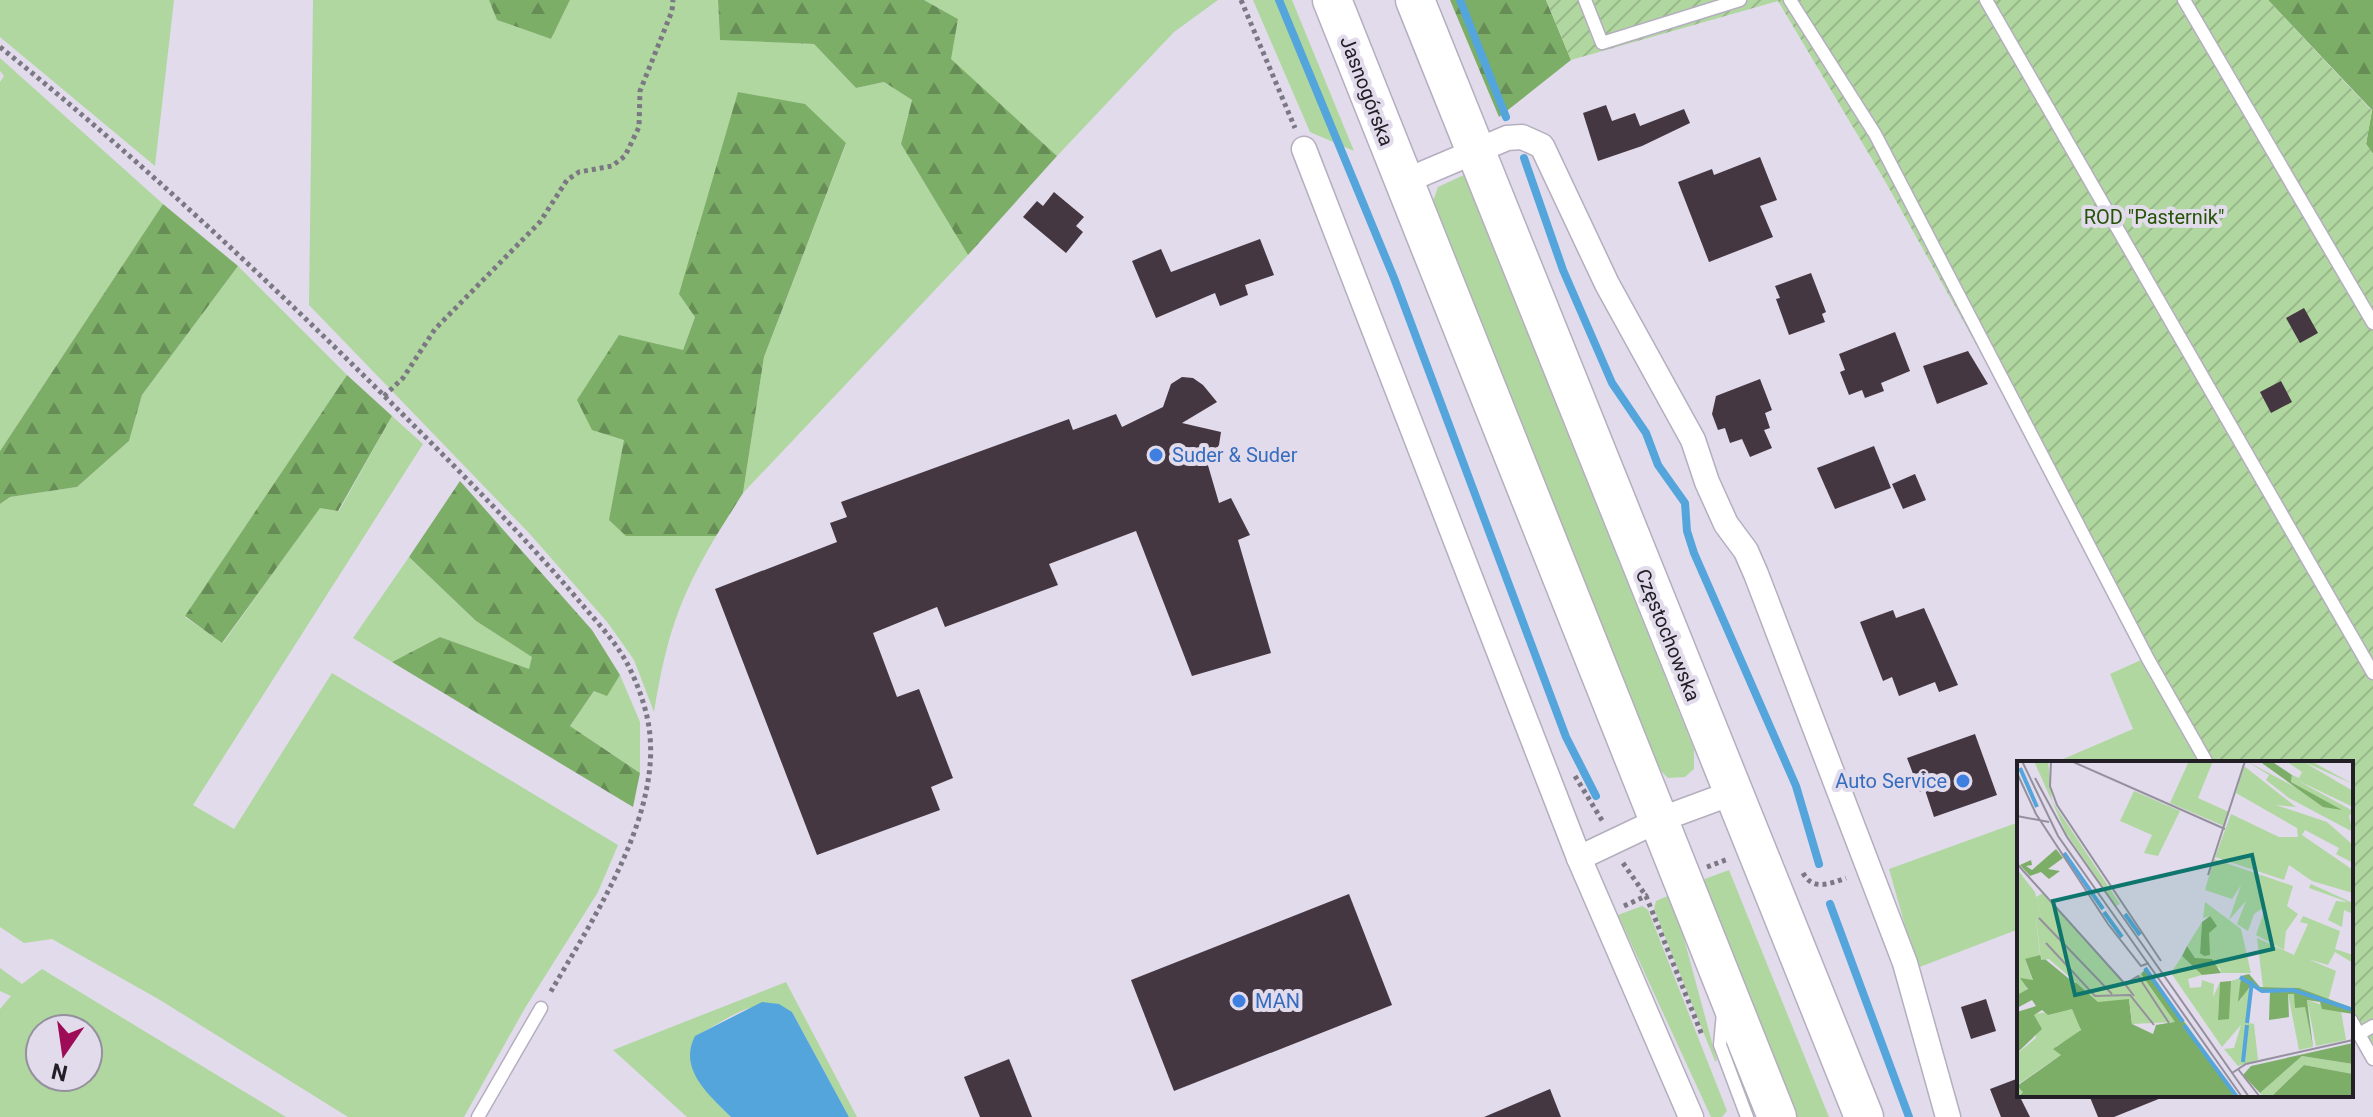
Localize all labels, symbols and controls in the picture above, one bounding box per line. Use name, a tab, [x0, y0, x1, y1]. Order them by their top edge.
street label: Jasnogórska	[1335, 33, 1399, 149]
park label: ROD "Pasternik"	[2084, 205, 2224, 229]
place label: Suder & Suder	[1172, 443, 1298, 467]
marker: Suder & Suder	[1147, 446, 1165, 464]
street label: Częstochowska	[1631, 565, 1705, 705]
inset map	[2017, 761, 2353, 1097]
place label: Auto Service	[1835, 769, 1947, 793]
marker: Auto Service	[1954, 772, 1972, 790]
place label: MAN	[1255, 989, 1300, 1013]
marker: MAN	[1230, 992, 1248, 1010]
north arrow	[24, 1013, 104, 1093]
text: N	[49, 1058, 70, 1086]

